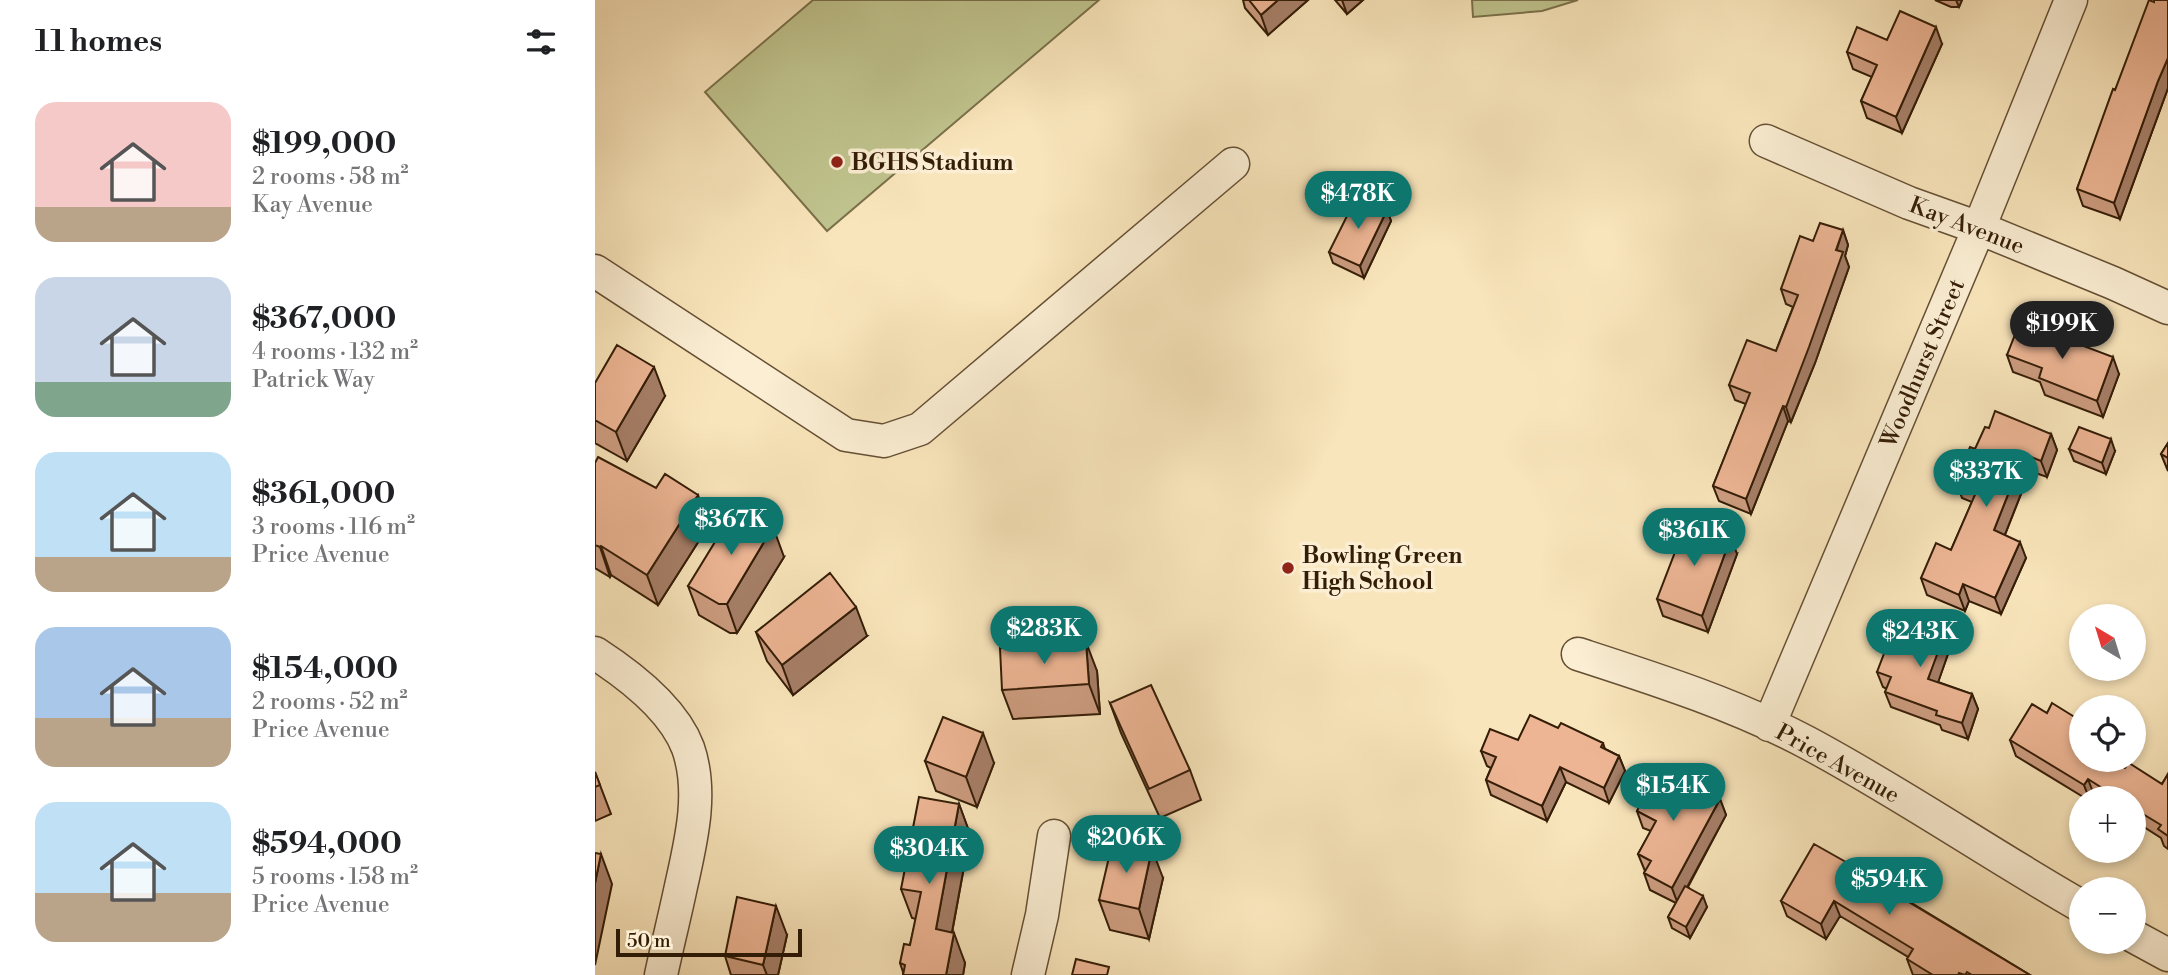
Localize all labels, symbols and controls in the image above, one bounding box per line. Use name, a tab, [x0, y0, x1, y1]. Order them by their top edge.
text: 11 homes	[35, 23, 162, 61]
icon: filters	[522, 23, 560, 61]
text: $199,000	[252, 125, 396, 163]
icon: home	[91, 130, 175, 214]
place label: BGHS Stadium	[851, 149, 1014, 177]
marker: BGHS Stadium	[829, 154, 845, 170]
text: 2 rooms · 58 m²	[252, 163, 409, 191]
pin: $478K	[1309, 172, 1407, 231]
text: $478K	[1321, 180, 1395, 208]
text: Kay Avenue	[252, 191, 373, 219]
street label: Kay Avenue	[1905, 191, 2028, 261]
street label: Woodhurst Street	[1874, 275, 1971, 453]
text: $367,000	[252, 300, 396, 338]
pin: $199K	[2013, 302, 2111, 361]
icon: home	[91, 305, 175, 389]
text: $199K	[2026, 310, 2098, 338]
text: 4 rooms · 132 m²	[252, 338, 418, 366]
text: Patrick Way	[252, 366, 375, 394]
pin: $337K	[1937, 449, 2035, 509]
text: $337K	[1949, 458, 2023, 486]
text: $361,000	[252, 475, 395, 513]
icon: home	[91, 480, 175, 564]
pin: $367K	[682, 498, 780, 557]
text: $367K	[694, 506, 768, 534]
pin: $361K	[1645, 508, 1743, 568]
text: 3 rooms · 116 m²	[252, 513, 415, 541]
text: $361K	[1658, 517, 1730, 545]
text: Price Avenue	[252, 541, 390, 569]
place label: Bowling Green High School	[1302, 542, 1462, 596]
marker: Bowling Green High School	[1280, 560, 1296, 576]
north arrow	[2069, 604, 2145, 681]
map controls	[2069, 604, 2146, 954]
pin: $283K	[995, 606, 1093, 666]
pin: $243K	[1871, 610, 1969, 669]
text: $283K	[1006, 615, 1082, 643]
text: $243K	[1882, 618, 1958, 646]
text: $154,000	[252, 650, 398, 688]
icon: home	[91, 655, 175, 739]
text: 2 rooms · 52 m²	[252, 688, 408, 716]
button: locate	[2069, 695, 2146, 772]
text: Price Avenue	[252, 716, 390, 744]
street label: Price Avenue	[1771, 718, 1904, 809]
pin: $154K	[1624, 764, 1722, 823]
text: $154K	[1636, 772, 1710, 800]
button: +	[2069, 786, 2146, 863]
pin: $206K	[1077, 816, 1175, 875]
text: $206K	[1087, 824, 1165, 852]
text: $594,000	[252, 825, 402, 863]
pin: $304K	[880, 826, 978, 886]
icon: home	[91, 830, 175, 914]
text: $304K	[890, 835, 968, 863]
pin: $594K	[1840, 858, 1938, 917]
text: 5 rooms · 158 m²	[252, 863, 418, 891]
text: $594K	[1851, 866, 1927, 894]
button: −	[2069, 877, 2146, 954]
text: Price Avenue	[252, 891, 390, 919]
scale bar	[616, 926, 801, 958]
text: 50 m	[627, 929, 671, 953]

